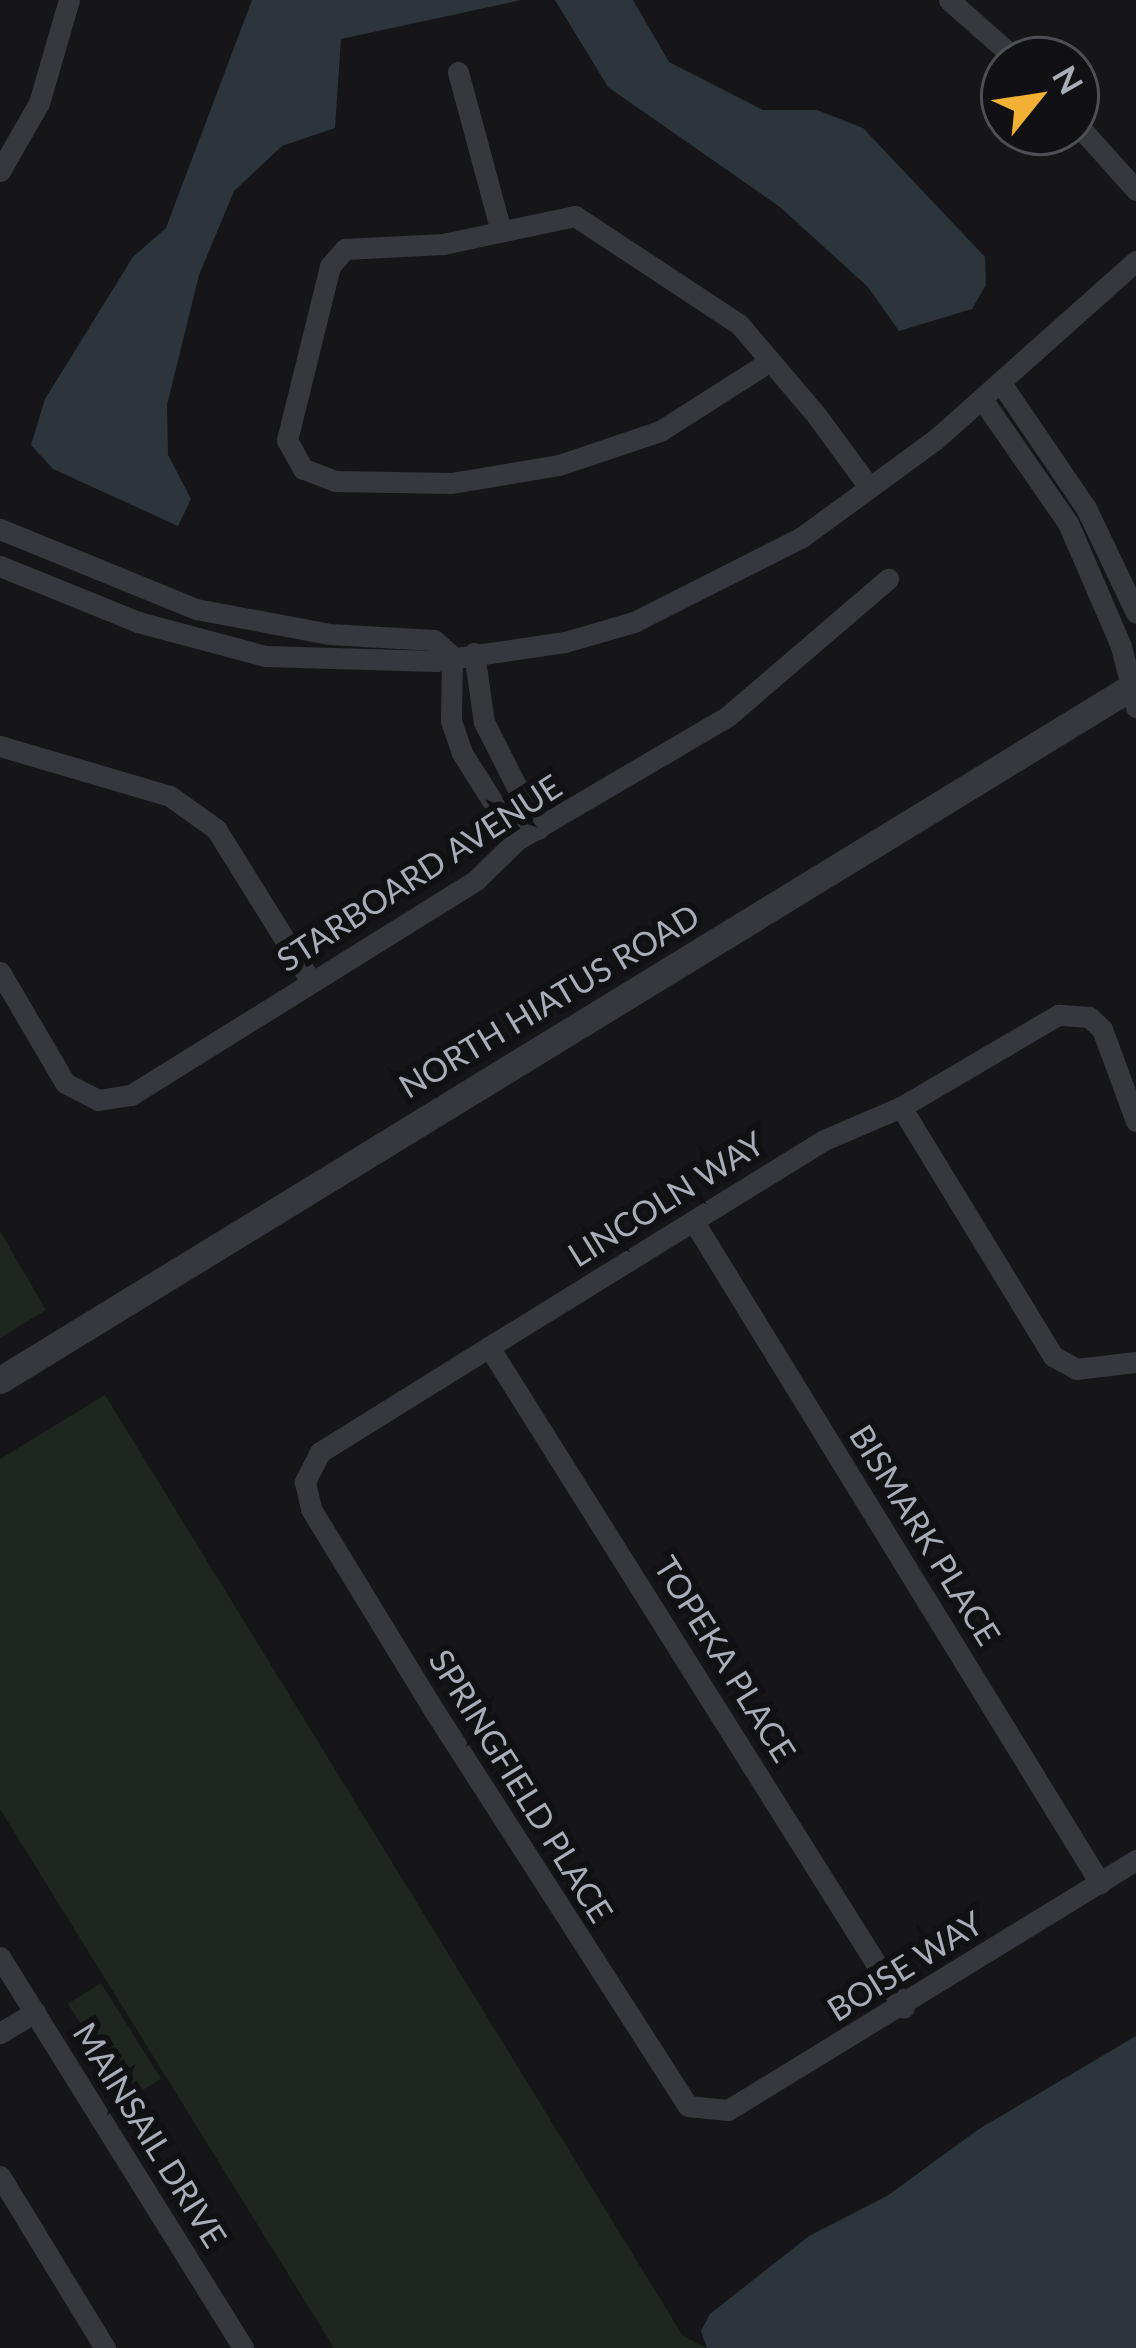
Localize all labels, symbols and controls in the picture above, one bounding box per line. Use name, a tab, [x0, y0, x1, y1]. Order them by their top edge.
north arrow	[980, 36, 1100, 156]
text: N	[1045, 58, 1092, 101]
street label: STARBOARD AVENUE	[269, 766, 569, 980]
street label: NORTH HIATUS ROAD	[392, 896, 706, 1106]
street label: LINCOLN WAY	[561, 1123, 771, 1275]
street label: BISMARK PLACE	[841, 1418, 1009, 1652]
street label: TOPEKA PLACE	[646, 1548, 804, 1770]
street label: SPRINGFIELD PLACE	[421, 1642, 621, 1930]
street label: BOISE WAY	[820, 1903, 990, 2029]
street label: MAINSAIL DRIVE	[65, 2015, 235, 2255]

